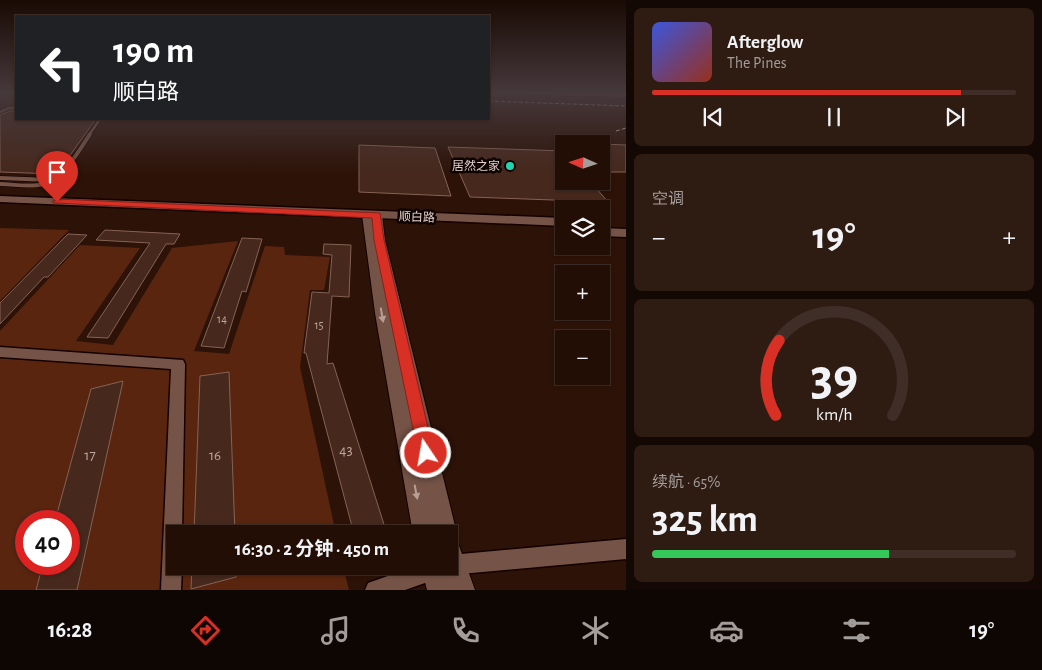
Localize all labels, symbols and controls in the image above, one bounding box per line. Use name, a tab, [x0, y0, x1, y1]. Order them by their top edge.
text: Afterglow	[727, 33, 803, 52]
text: 190 m	[113, 34, 194, 69]
icon: left	[30, 35, 95, 100]
text: The Pines	[727, 55, 787, 71]
text: 顺白路	[113, 81, 179, 103]
icon: previous	[699, 103, 727, 131]
icon: pause	[820, 103, 848, 131]
icon: next	[941, 103, 969, 131]
north arrow	[555, 135, 610, 190]
map controls	[555, 135, 610, 385]
pin	[36, 151, 78, 202]
icon: arrive	[43, 158, 71, 186]
place label: 居然之家	[452, 159, 500, 172]
marker: 居然之家	[504, 160, 516, 172]
text: 空调	[652, 191, 684, 207]
button: layers	[555, 200, 610, 255]
street label: 顺白路	[399, 209, 435, 224]
text: 19°	[812, 218, 856, 256]
text: −	[652, 224, 665, 252]
text: +	[1003, 224, 1016, 252]
button: +	[555, 265, 610, 320]
one-way arrow	[379, 307, 387, 323]
house number: 14	[217, 313, 227, 325]
house number: 15	[314, 319, 324, 331]
button: −	[555, 330, 610, 385]
text: 39	[810, 352, 858, 404]
text: km/h	[816, 406, 852, 424]
position arrow	[399, 426, 451, 478]
house number: 43	[339, 443, 353, 458]
house number: 17	[84, 448, 96, 463]
house number: 16	[209, 448, 221, 463]
text: 续航 · 65%	[652, 474, 720, 490]
one-way arrow	[412, 484, 420, 500]
text: 325 km	[652, 501, 758, 539]
speed limit sign: 40	[15, 510, 80, 575]
text: 16:30 · 2 分钟 · 450 m	[235, 540, 389, 559]
icon: directions	[188, 613, 223, 648]
icon: music	[318, 613, 353, 648]
icon: phone	[448, 613, 483, 648]
icon: climate	[578, 613, 613, 648]
icon: car	[709, 613, 744, 648]
icon: filters	[839, 613, 874, 648]
text: 16:28	[48, 619, 92, 641]
text: 19°	[969, 619, 994, 641]

